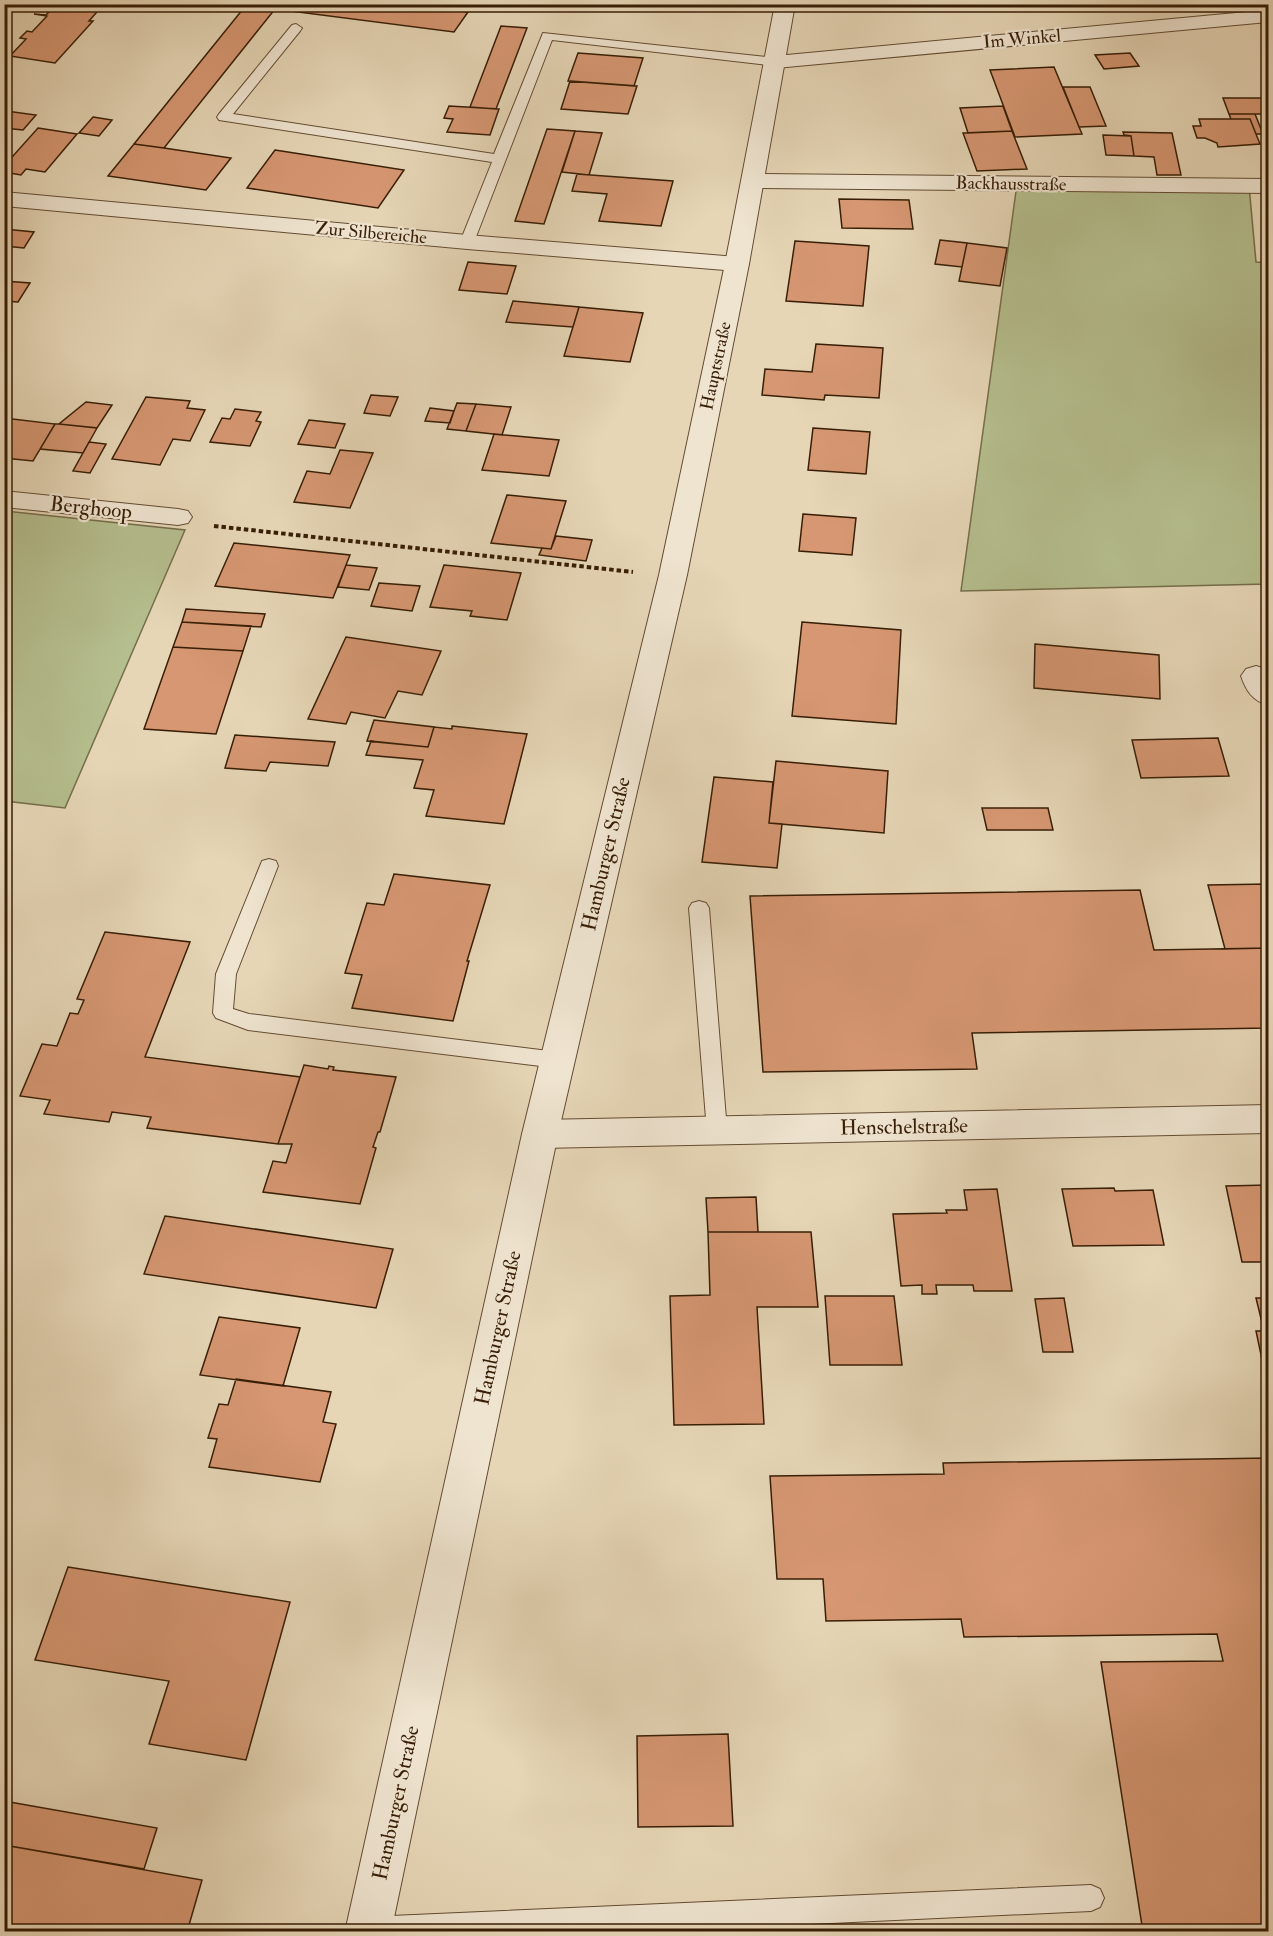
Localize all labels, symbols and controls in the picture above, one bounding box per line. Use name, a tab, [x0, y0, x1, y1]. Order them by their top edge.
street label: Im Winkel	[982, 24, 1062, 54]
street label: Backhausstraße	[955, 172, 1067, 196]
street label: Zur Silbereiche	[314, 217, 428, 249]
street label: Hauptstraße	[695, 319, 737, 412]
street label: Berghoop	[49, 490, 133, 526]
street label: Hamburger Straße	[575, 774, 637, 934]
street label: Henschelstraße	[840, 1112, 968, 1142]
street label: Hamburger Straße	[468, 1248, 528, 1408]
street label: Hamburger Straße	[366, 1723, 426, 1883]

